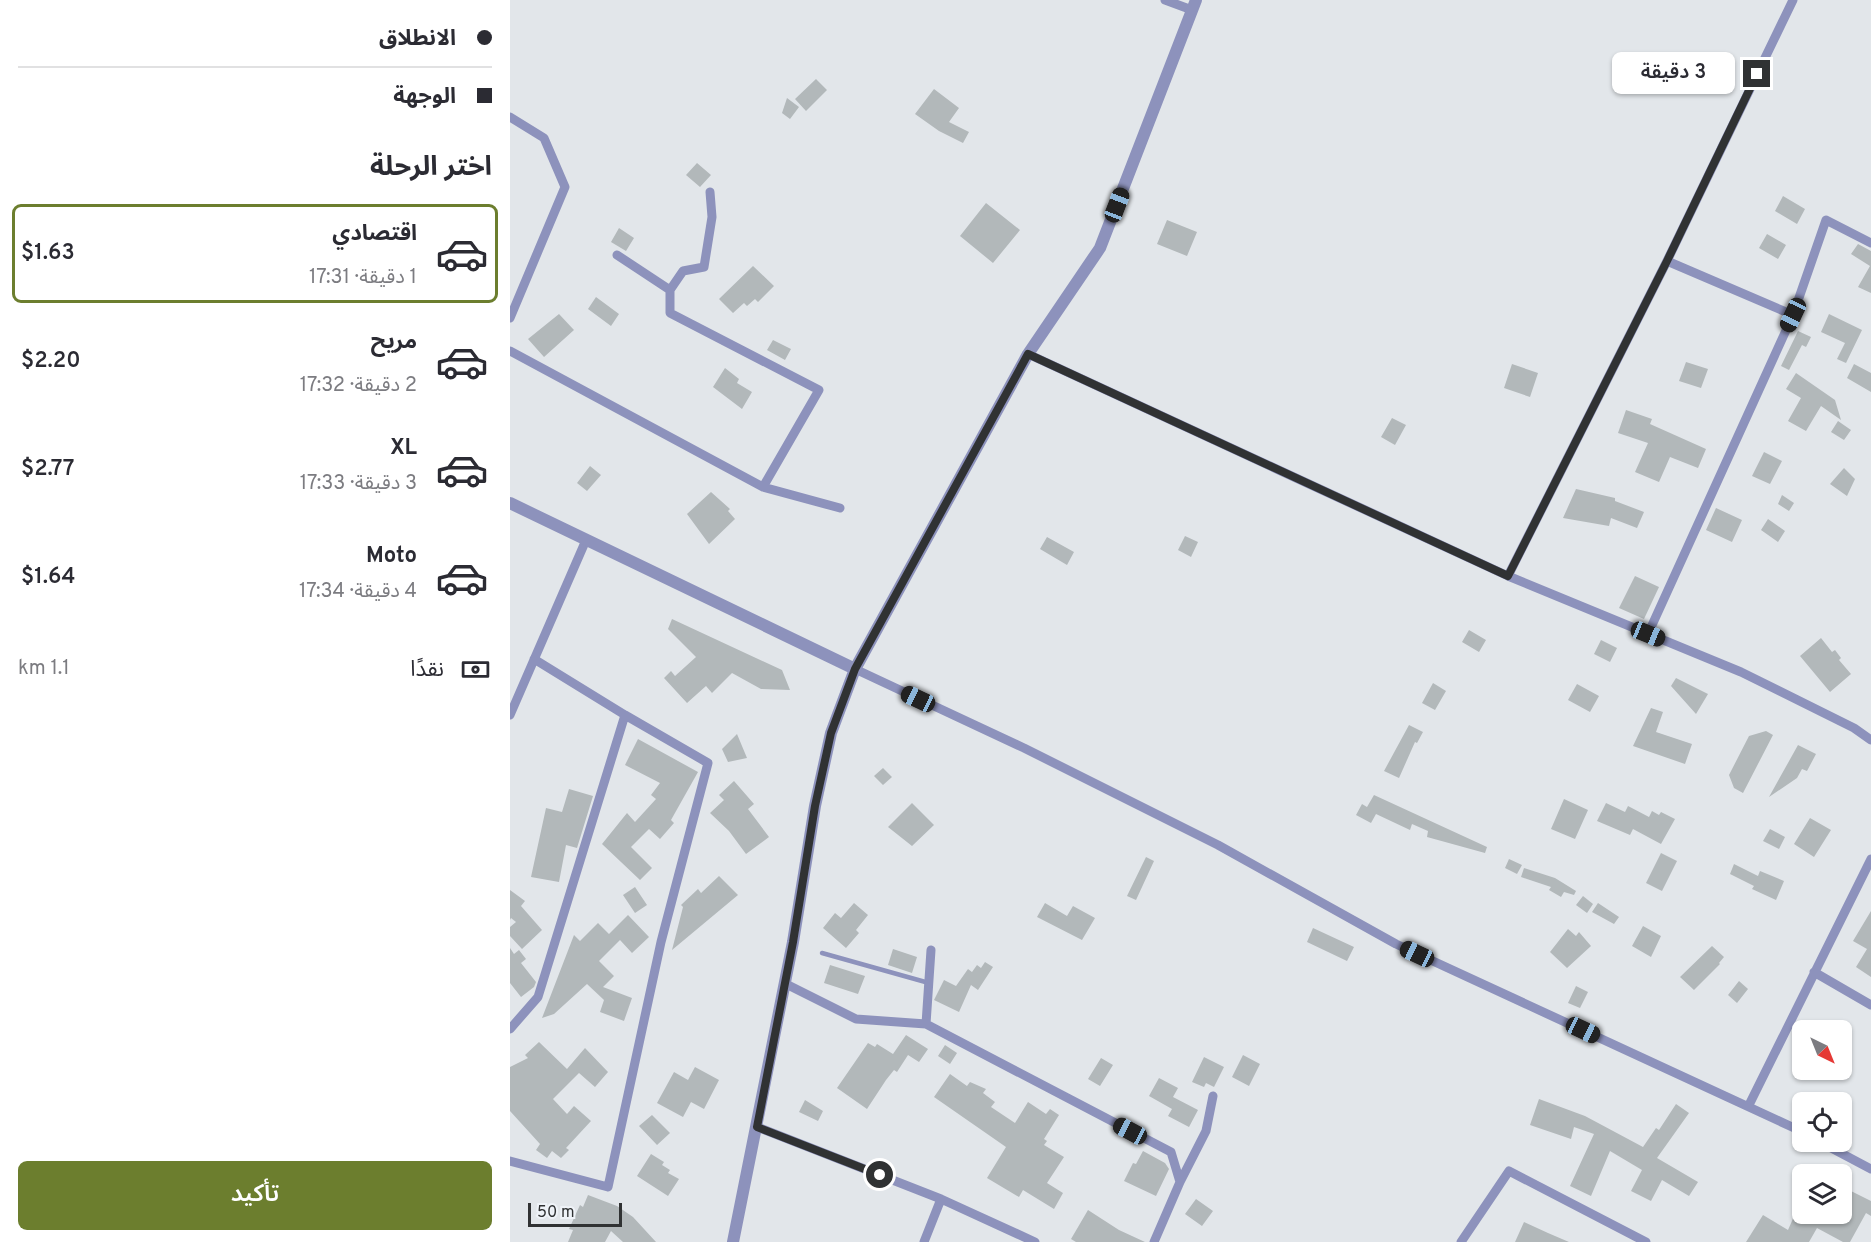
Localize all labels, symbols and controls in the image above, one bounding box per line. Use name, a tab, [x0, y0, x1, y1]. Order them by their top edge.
text: الانطلاق	[379, 26, 456, 53]
callout: 3 دقيقة	[1613, 53, 1736, 95]
text: 3 دقيقة	[1641, 60, 1706, 86]
route end	[1743, 60, 1770, 87]
text: الوجهة	[393, 84, 456, 111]
text: اختر الرحلة	[370, 151, 492, 185]
car	[1102, 185, 1132, 225]
text: اقتصادي	[332, 221, 417, 248]
icon: car	[435, 227, 489, 281]
text: $1.63	[21, 240, 75, 267]
text: 1 دقيقة · 17:31	[309, 265, 417, 291]
car	[1777, 295, 1809, 335]
text: مريح	[371, 329, 417, 356]
icon: car	[435, 335, 489, 389]
text: $2.20	[21, 348, 81, 375]
text: 2 دقيقة · 17:32	[300, 373, 417, 399]
text: XL	[390, 435, 417, 462]
icon: car	[435, 443, 489, 497]
text: $2.77	[21, 456, 74, 483]
text: 3 دقيقة · 17:33	[300, 471, 417, 497]
text: Moto	[366, 543, 417, 570]
icon: car	[435, 551, 489, 605]
text: $1.64	[21, 564, 75, 591]
text: 4 دقيقة · 17:34	[299, 579, 417, 605]
car	[1628, 619, 1668, 649]
icon: cash	[459, 653, 492, 686]
text: 1.1 km	[18, 656, 70, 682]
text: نقدًا	[410, 657, 444, 684]
car	[898, 683, 938, 715]
car	[1397, 938, 1437, 970]
car	[1563, 1014, 1603, 1046]
north arrow	[1792, 1020, 1852, 1080]
map controls	[1792, 1020, 1852, 1224]
button: locate	[1792, 1092, 1852, 1152]
car	[1110, 1115, 1150, 1147]
button: تأكيد	[18, 1161, 492, 1230]
route start	[866, 1161, 893, 1188]
button: layers	[1792, 1164, 1852, 1224]
scale bar	[528, 1200, 622, 1228]
text: 50 m	[537, 1203, 575, 1223]

